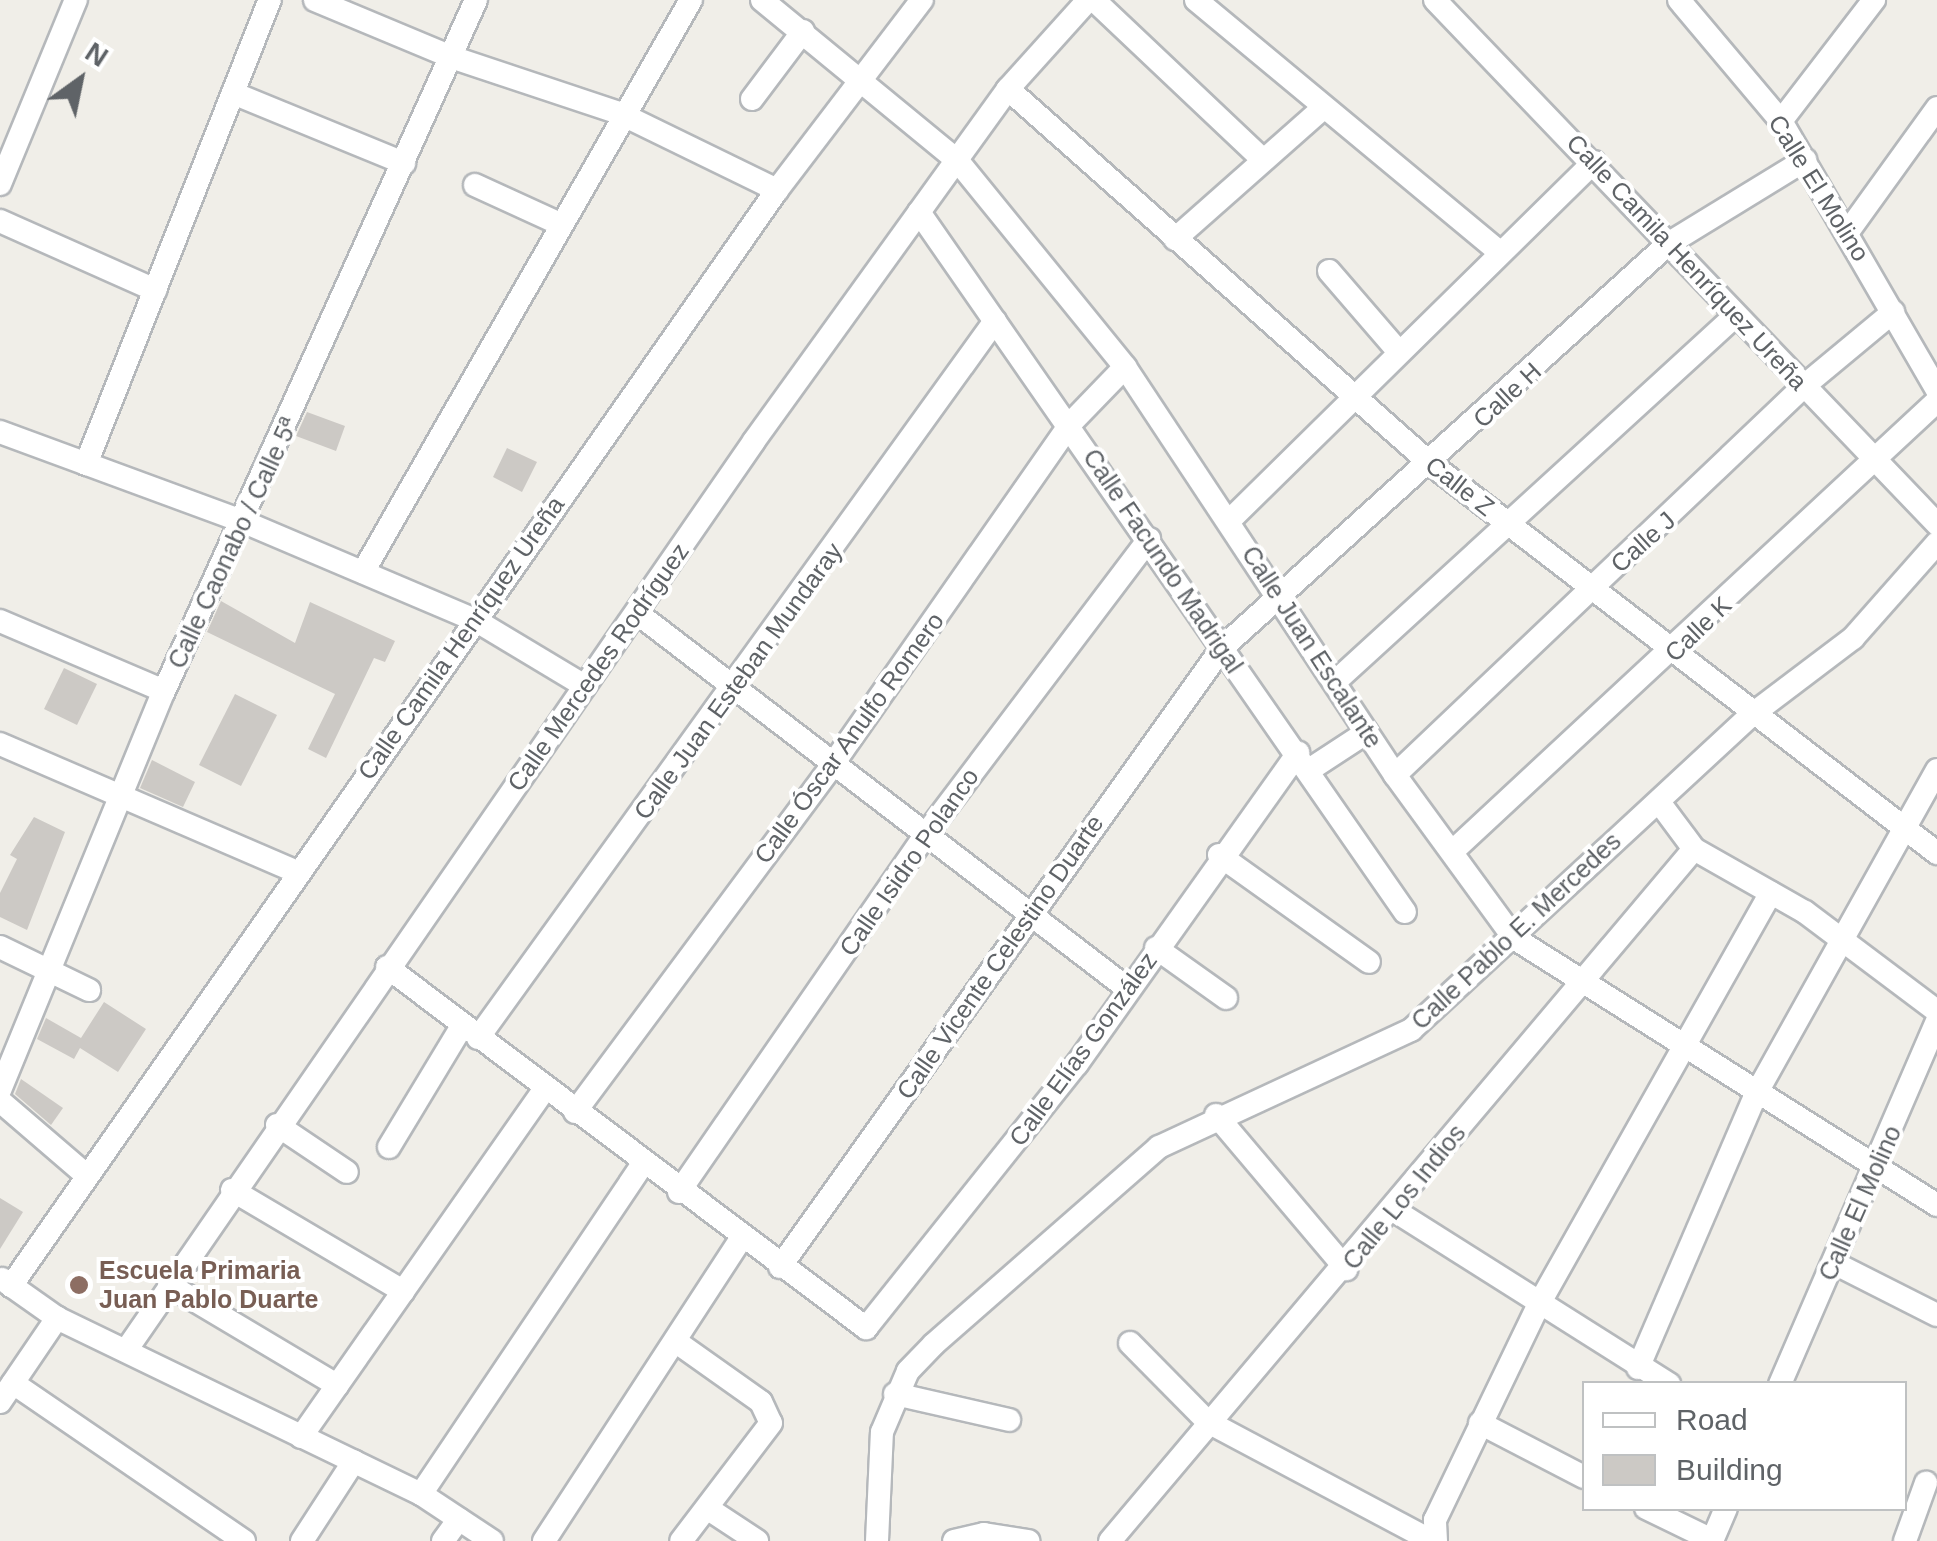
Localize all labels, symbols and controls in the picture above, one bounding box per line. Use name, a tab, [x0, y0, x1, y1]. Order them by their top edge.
north arrow	[30, 30, 130, 130]
text: N	[80, 36, 114, 73]
street label: Calle El Molino	[1762, 109, 1876, 267]
street label: Calle Camila Henríquez Ureña	[1560, 128, 1814, 396]
street label: Calle H	[1467, 356, 1547, 434]
street label: Calle Caonabo / Calle 5ª	[162, 413, 304, 673]
street label: Calle Facundo Madrigal	[1077, 443, 1249, 679]
street label: Calle Z	[1420, 450, 1500, 522]
street label: Calle Camila Henríquez Ureña	[351, 491, 571, 785]
street label: Calle J	[1605, 505, 1681, 579]
street label: Calle Mercedes Rodríguez	[501, 537, 695, 797]
street label: Calle Juan Esteban Mundaray	[627, 537, 849, 825]
street label: Calle Juan Escalante	[1235, 540, 1389, 754]
street label: Calle K	[1659, 590, 1737, 668]
street label: Calle Óscar Anulfo Romero	[747, 606, 951, 870]
street label: Calle Isidro Polanco	[833, 762, 985, 962]
street label: Calle Vicente Celestino Duarte	[890, 809, 1110, 1105]
street label: Calle Pablo E. Mercedes	[1405, 826, 1627, 1036]
street label: Calle Elías González	[1003, 946, 1163, 1152]
street label: Calle Los Indios	[1336, 1118, 1472, 1276]
street label: Calle El Molino	[1812, 1121, 1908, 1285]
place label: Escuela Primaria Juan Pablo Duarte	[99, 1256, 318, 1315]
marker: Escuela Primaria Juan Pablo Duarte	[68, 1274, 90, 1296]
legend	[1582, 1381, 1907, 1511]
text: Road	[1676, 1403, 1748, 1436]
text: Building	[1676, 1453, 1783, 1486]

